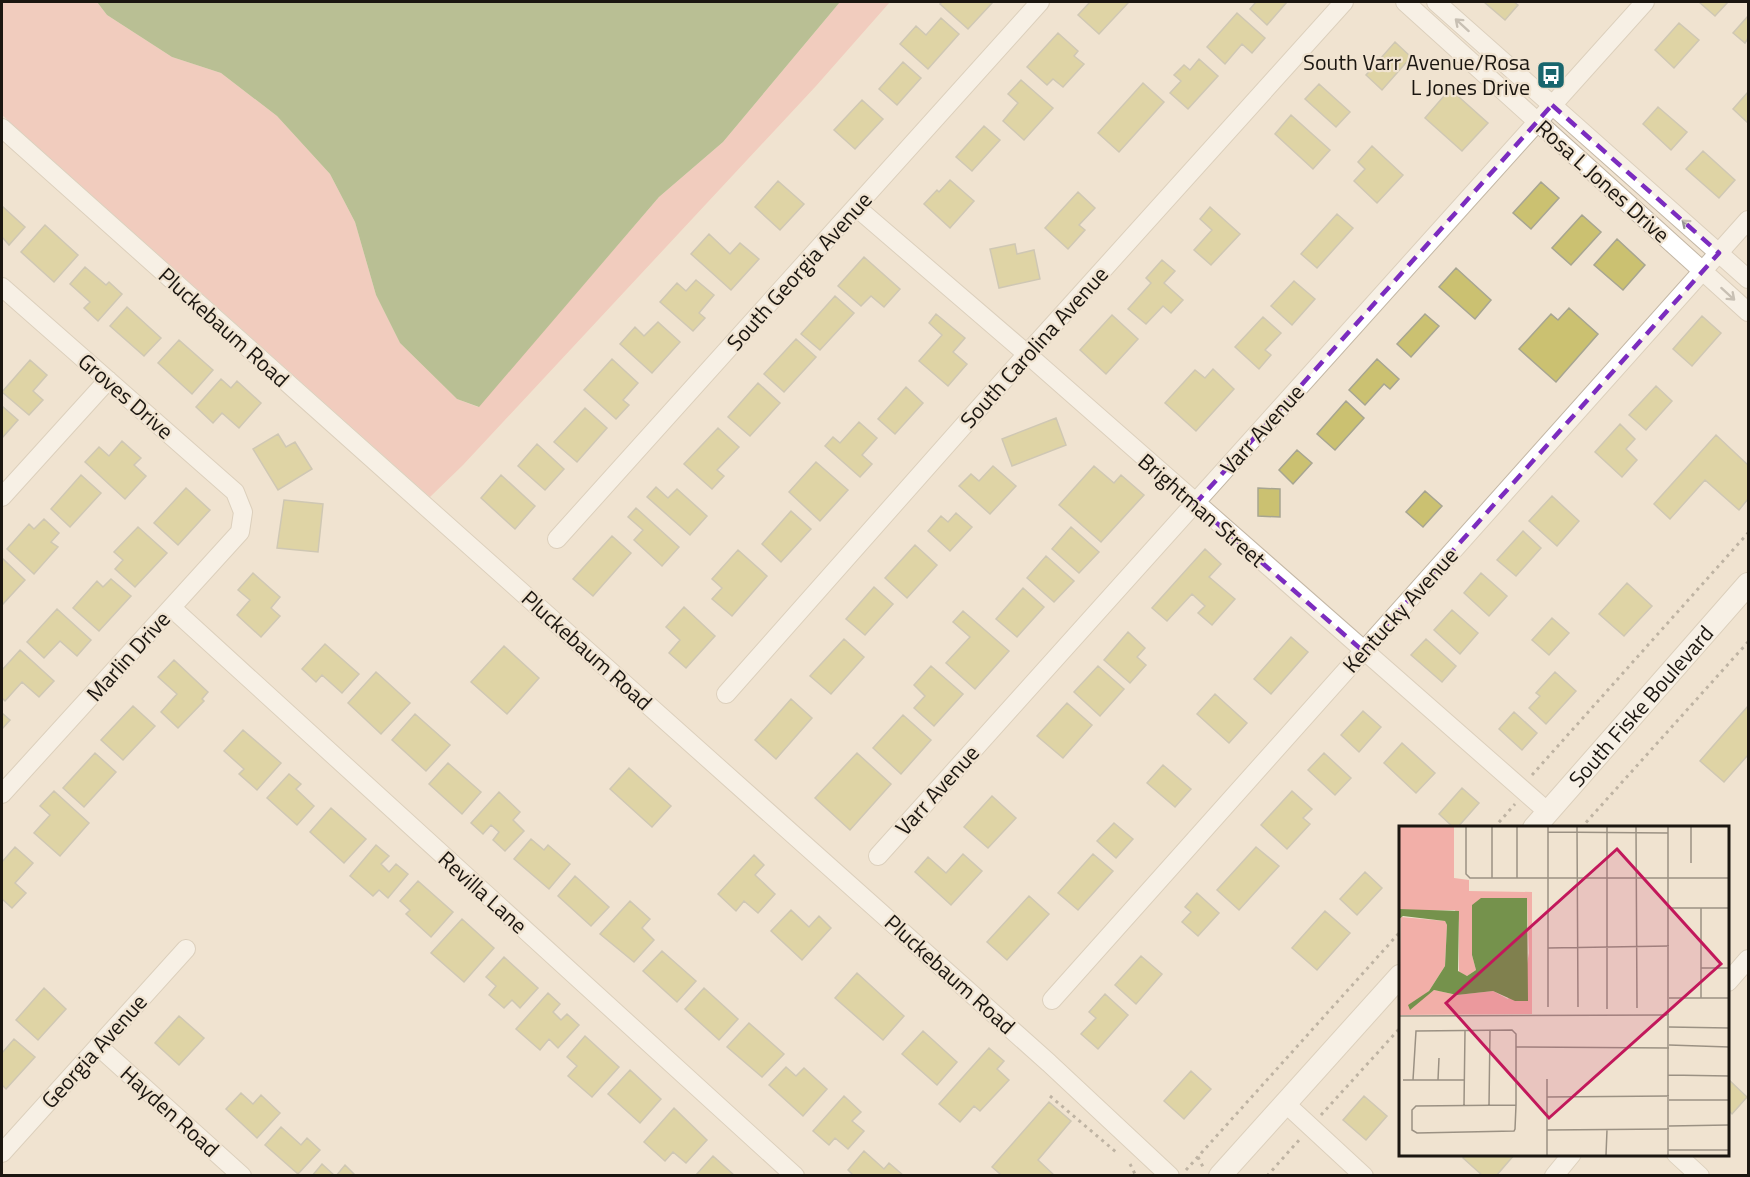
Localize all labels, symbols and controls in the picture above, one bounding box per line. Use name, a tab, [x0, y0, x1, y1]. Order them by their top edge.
one-way arrow	[1455, 18, 1470, 32]
place label: South Varr Avenue/Rosa L Jones Drive	[1303, 45, 1530, 104]
bus stop icon: South Varr Avenue/Rosa L Jones Drive	[1535, 59, 1567, 91]
street label: Rosa L Jones Drive	[1528, 111, 1678, 251]
street label: South Georgia Avenue	[718, 184, 880, 358]
one-way arrow	[1682, 219, 1697, 233]
street label: South Carolina Avenue	[952, 258, 1116, 436]
street label: Pluckebaum Road	[151, 259, 297, 395]
one-way arrow	[1721, 287, 1736, 301]
street label: Groves Drive	[71, 345, 181, 447]
street label: Varr Avenue	[1212, 376, 1312, 482]
street label: Brightman Street	[1131, 445, 1274, 575]
street label: Kentucky Avenue	[1334, 540, 1466, 680]
street label: Pluckebaum Road	[514, 582, 660, 718]
street label: Marlin Drive	[78, 603, 178, 709]
street label: South Fiske Boulevard	[1560, 618, 1721, 795]
street label: Varr Avenue	[887, 737, 987, 843]
inset map	[1399, 826, 1729, 1156]
street label: Revilla Lane	[431, 842, 535, 942]
street label: Pluckebaum Road	[877, 906, 1023, 1042]
street label: Georgia Avenue	[33, 986, 155, 1116]
street label: Hayden Road	[113, 1057, 227, 1165]

